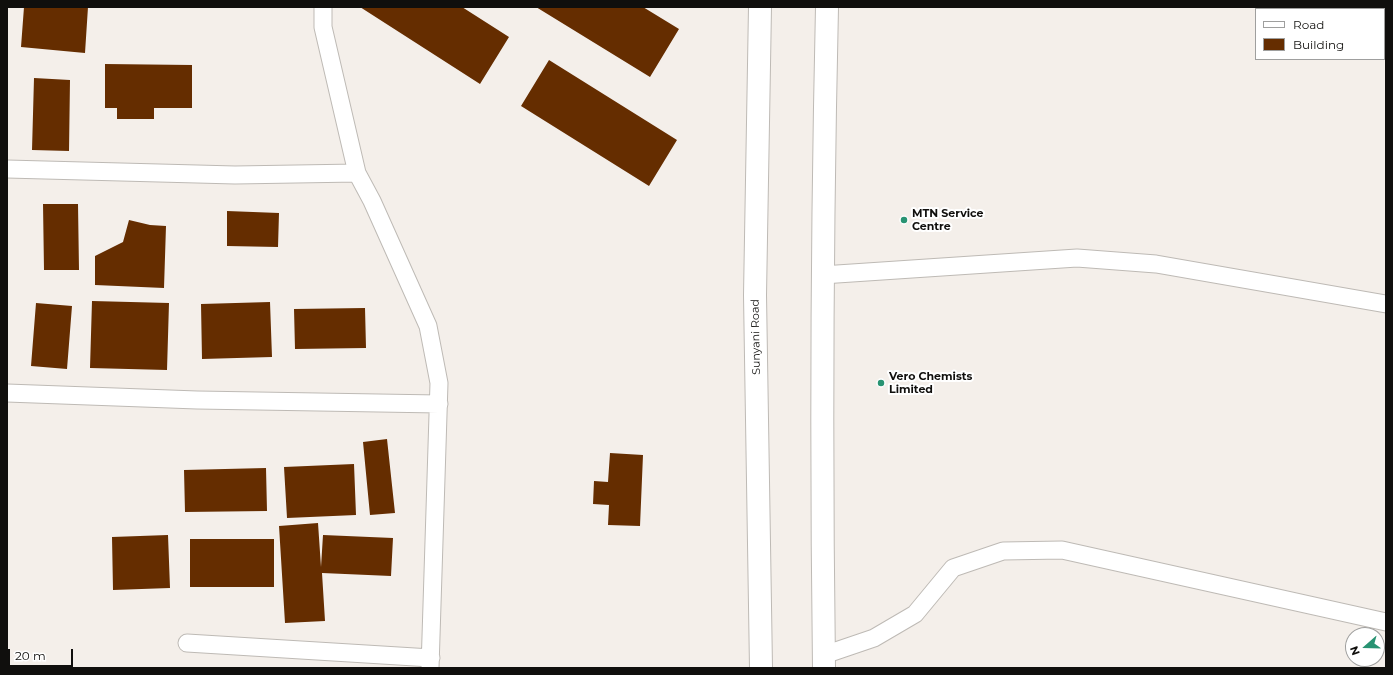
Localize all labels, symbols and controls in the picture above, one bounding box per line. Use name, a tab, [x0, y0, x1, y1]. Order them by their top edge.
legend	[1255, 8, 1385, 60]
text: Road	[1293, 17, 1324, 32]
text: Building	[1293, 37, 1344, 52]
place label: MTN Service Centre	[912, 207, 983, 233]
marker: MTN Service Centre	[899, 215, 909, 225]
street label: Sunyani Road	[749, 299, 763, 375]
place label: Vero Chemists Limited	[889, 370, 972, 396]
marker: Vero Chemists Limited	[876, 378, 886, 388]
north arrow	[1345, 627, 1385, 667]
scale bar	[10, 641, 75, 667]
text: N	[1347, 644, 1363, 657]
text: 20 m	[15, 648, 46, 663]

